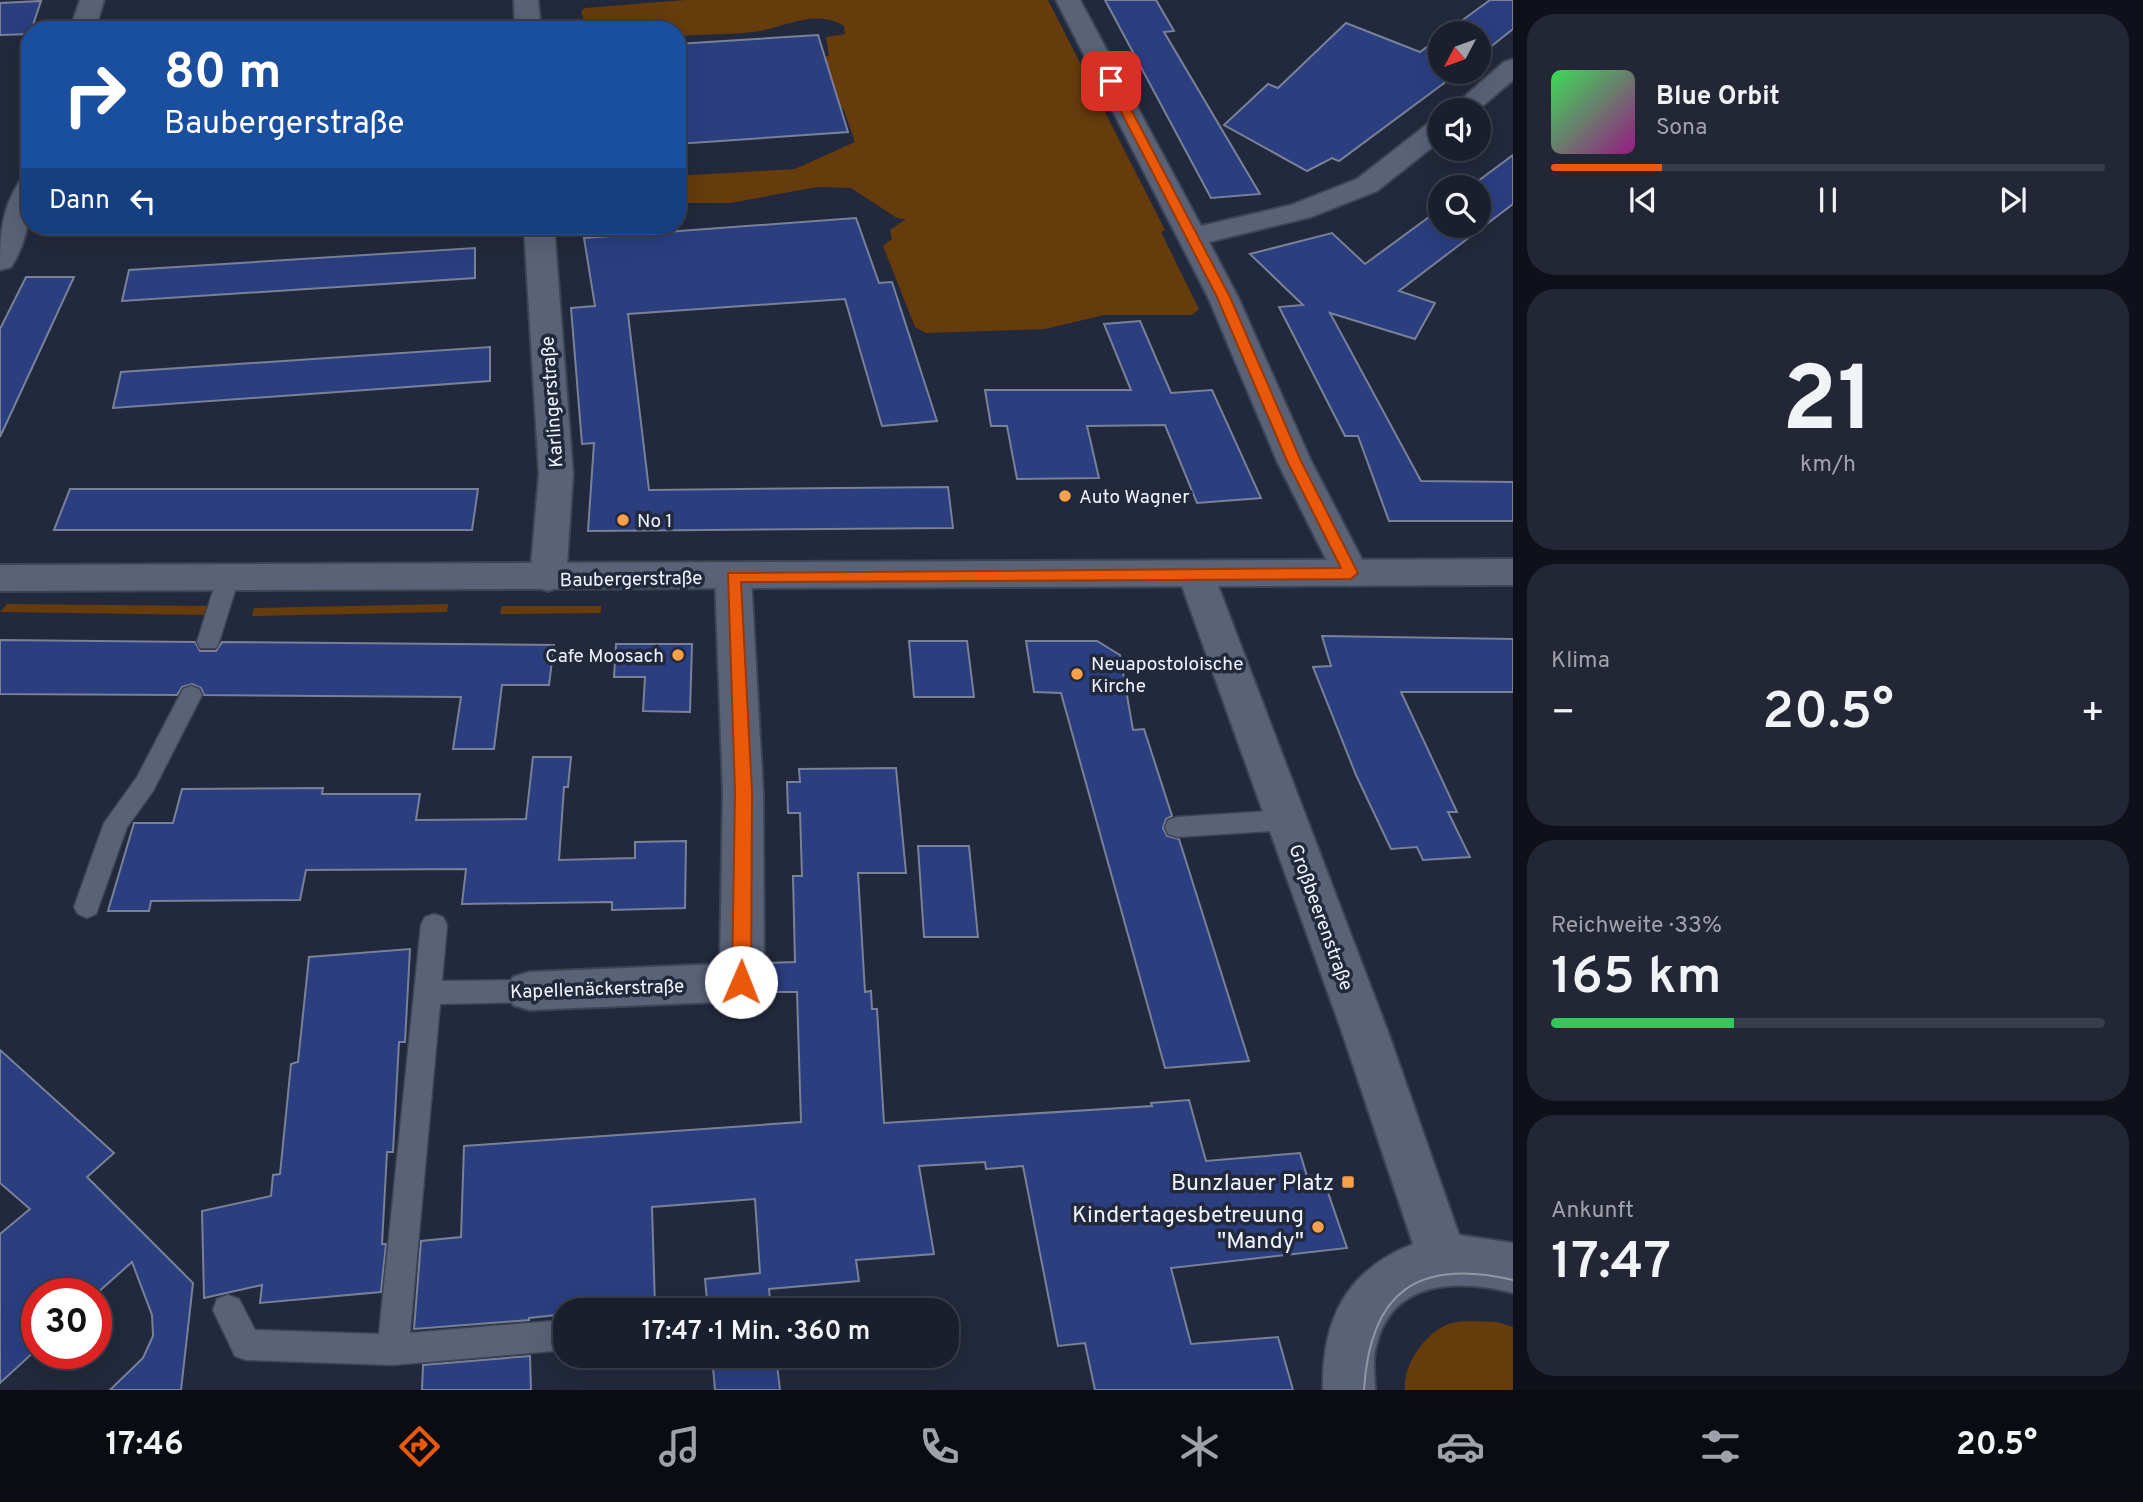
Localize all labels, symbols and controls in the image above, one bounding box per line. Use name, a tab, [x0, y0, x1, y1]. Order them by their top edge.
north arrow	[1428, 21, 1491, 84]
map controls	[1428, 21, 1491, 238]
text: 80 m	[164, 44, 281, 106]
icon: right	[49, 49, 140, 140]
pin	[1081, 51, 1141, 111]
icon: arrive	[1092, 62, 1130, 100]
text: Blue Orbit	[1656, 81, 1780, 114]
button: sound	[1428, 98, 1491, 161]
text: Baubergerstraße	[164, 105, 404, 145]
text: Sona	[1656, 114, 1707, 143]
button: search	[1428, 175, 1491, 238]
icon: previous	[1624, 181, 1662, 219]
icon: pause	[1809, 181, 1847, 219]
icon: next	[1994, 181, 2032, 219]
icon: left	[124, 182, 162, 220]
text: Dann	[49, 185, 110, 218]
street label: Karlingerstraße	[536, 335, 570, 468]
text: 21	[1782, 348, 1874, 463]
text: km/h	[1800, 451, 1856, 480]
place label: Auto Wagner	[1079, 486, 1190, 510]
marker: Auto Wagner	[1057, 488, 1073, 504]
place label: No 1	[637, 510, 673, 534]
marker: No 1	[615, 512, 631, 528]
street label: Baubergerstraße	[559, 567, 703, 593]
place label: Cafe Moosach	[545, 645, 664, 669]
marker: Cafe Moosach	[670, 647, 686, 663]
text: Klima	[1551, 647, 1610, 676]
place label: Neuapostoloische Kirche	[1091, 653, 1243, 699]
marker: Neuapostoloische Kirche	[1069, 666, 1085, 682]
text: 20.5°	[1762, 681, 1894, 747]
text: −	[1551, 690, 1576, 739]
text: +	[2080, 690, 2105, 739]
street label: Großbeerenstraße	[1282, 841, 1358, 994]
text: Reichweite · 33%	[1551, 912, 1722, 941]
position arrow	[704, 945, 778, 1019]
text: 165 km	[1551, 946, 1721, 1012]
street label: Kapellenäckerstraße	[510, 975, 685, 1005]
place label: Bunzlauer Platz	[1171, 1170, 1334, 1199]
marker: Bunzlauer Platz	[1340, 1174, 1356, 1190]
text: Ankunft	[1551, 1197, 1634, 1226]
place label: Kindertagesbetreuung "Mandy"	[1072, 1202, 1304, 1257]
marker: Kindertagesbetreuung "Mandy"	[1310, 1219, 1326, 1235]
text: 17:47	[1551, 1231, 1671, 1297]
speed limit sign: 30	[21, 1278, 112, 1369]
text: 17:47 · 1 Min. · 360 m	[642, 1316, 870, 1349]
icon: directions	[395, 1422, 444, 1471]
icon: music	[655, 1422, 704, 1471]
icon: phone	[915, 1422, 964, 1471]
icon: climate	[1175, 1422, 1224, 1471]
icon: car	[1436, 1422, 1485, 1471]
icon: filters	[1696, 1422, 1745, 1471]
text: 17:46	[106, 1426, 184, 1466]
text: 20.5°	[1956, 1426, 2037, 1466]

